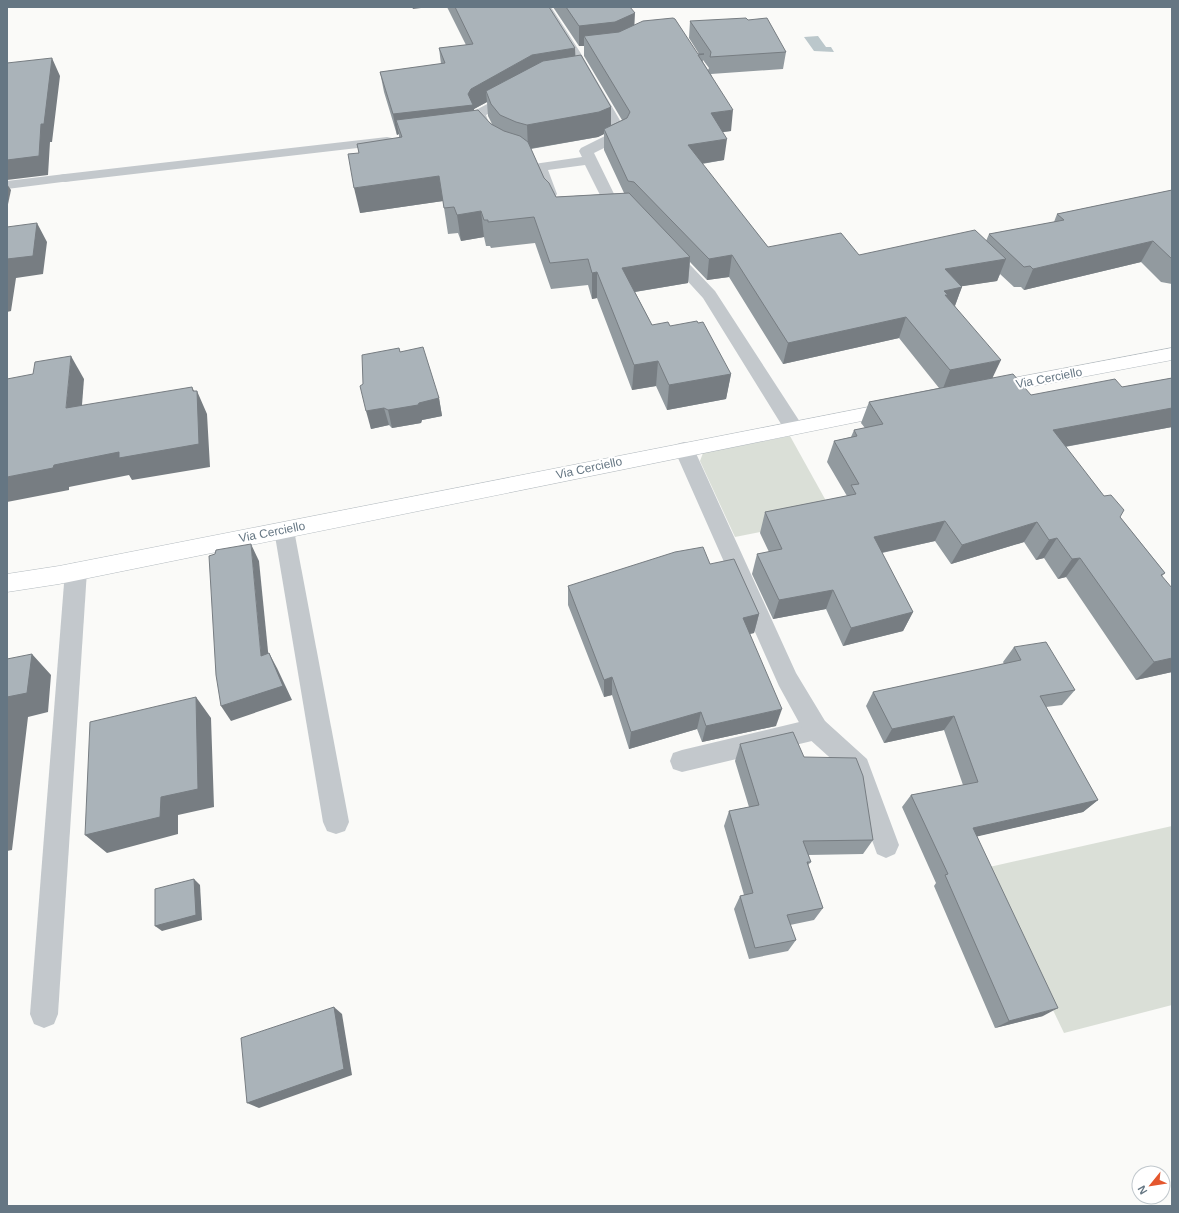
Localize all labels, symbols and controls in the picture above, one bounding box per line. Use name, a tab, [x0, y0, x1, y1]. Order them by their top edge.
street label: Via Cerciello	[1015, 365, 1084, 391]
street label: Via Cerciello	[555, 454, 624, 482]
street label: Via Cerciello	[238, 519, 307, 545]
north arrow	[1131, 1165, 1171, 1205]
text: N	[1135, 1184, 1150, 1196]

